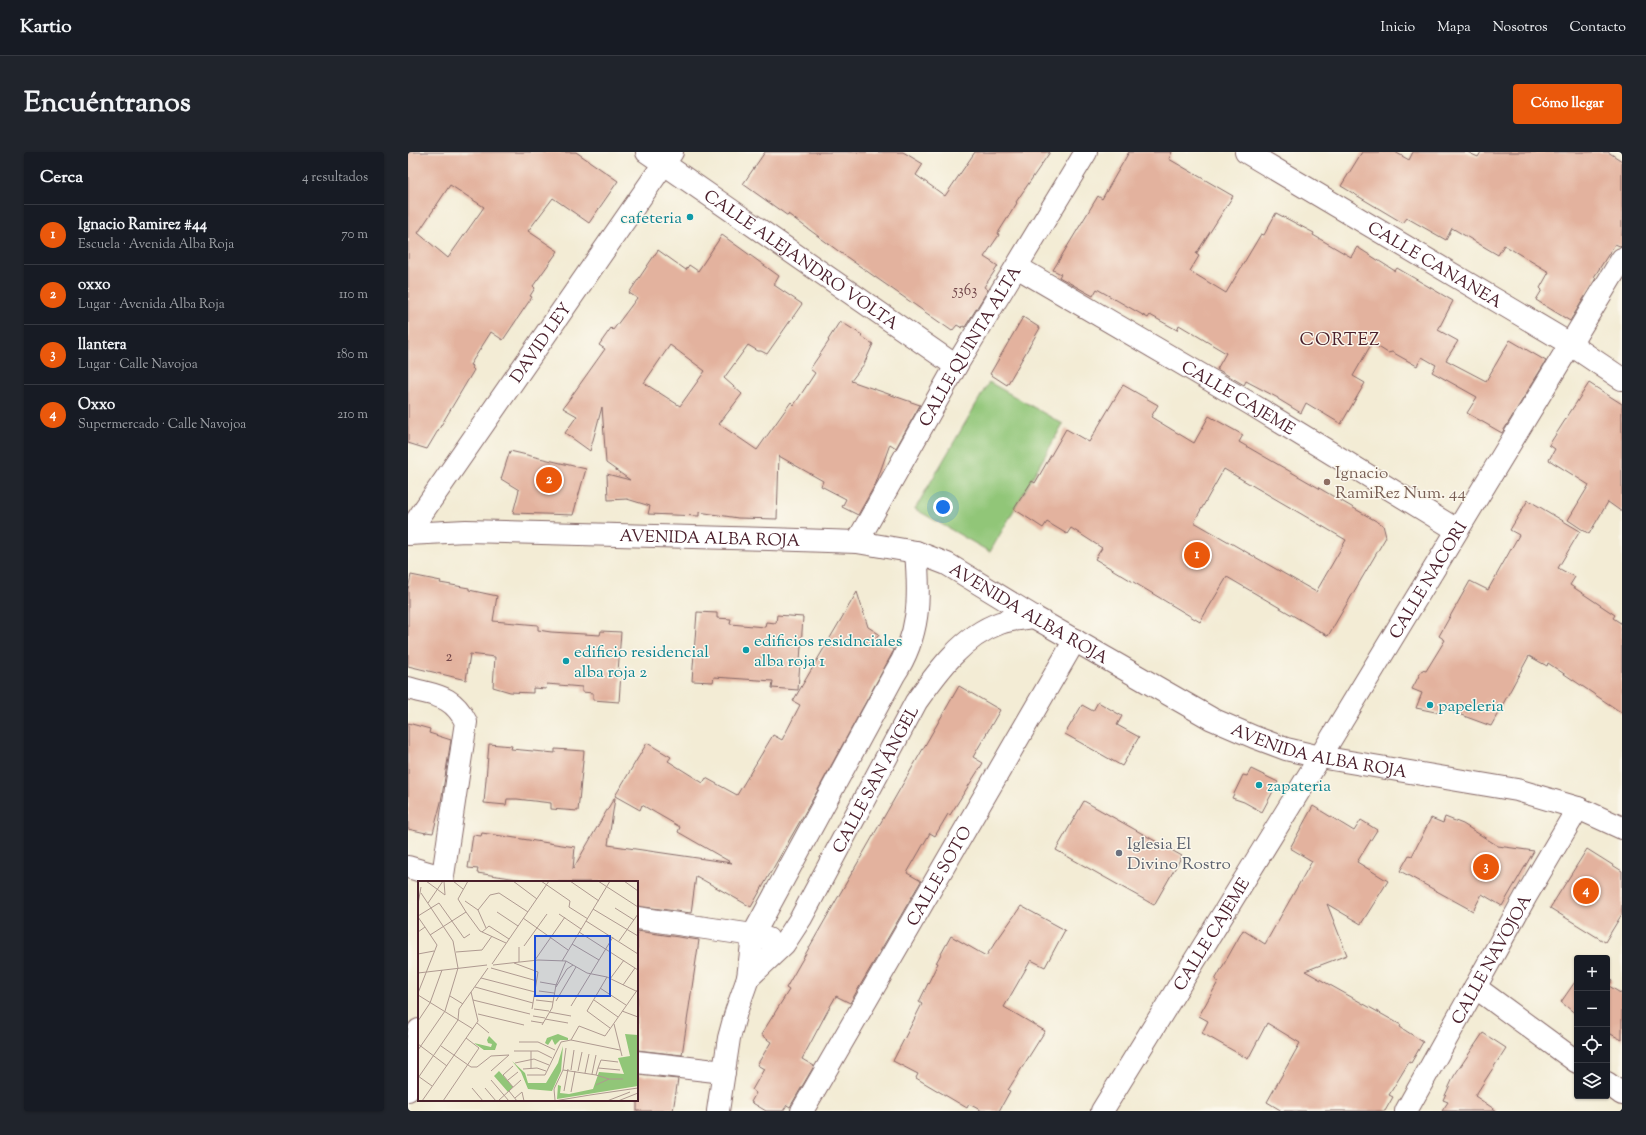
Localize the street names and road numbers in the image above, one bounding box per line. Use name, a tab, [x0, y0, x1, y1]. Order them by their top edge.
street label: CALLE ALEJANDRO VOLTA	[698, 185, 903, 337]
street label: CALLE CANANEA	[1362, 217, 1506, 315]
street label: CALLE QUINTA ALTA	[914, 262, 1028, 432]
street label: DAVID LEY	[505, 298, 578, 389]
street label: CALLE CAJEME	[1176, 356, 1299, 442]
street label: CALLE NACORI	[1384, 517, 1474, 644]
street label: AVENIDA ALBA ROJA	[619, 525, 801, 554]
street label: AVENIDA ALBA ROJA	[944, 558, 1112, 671]
street label: CALLE SAN ÁNGEL	[828, 702, 926, 858]
street label: AVENIDA ALBA ROJA	[1227, 719, 1409, 785]
street label: CALLE SOTO	[902, 822, 979, 931]
street label: CALLE CAJEME	[1169, 874, 1257, 996]
street label: CALLE NAVOJOA	[1447, 890, 1539, 1030]

